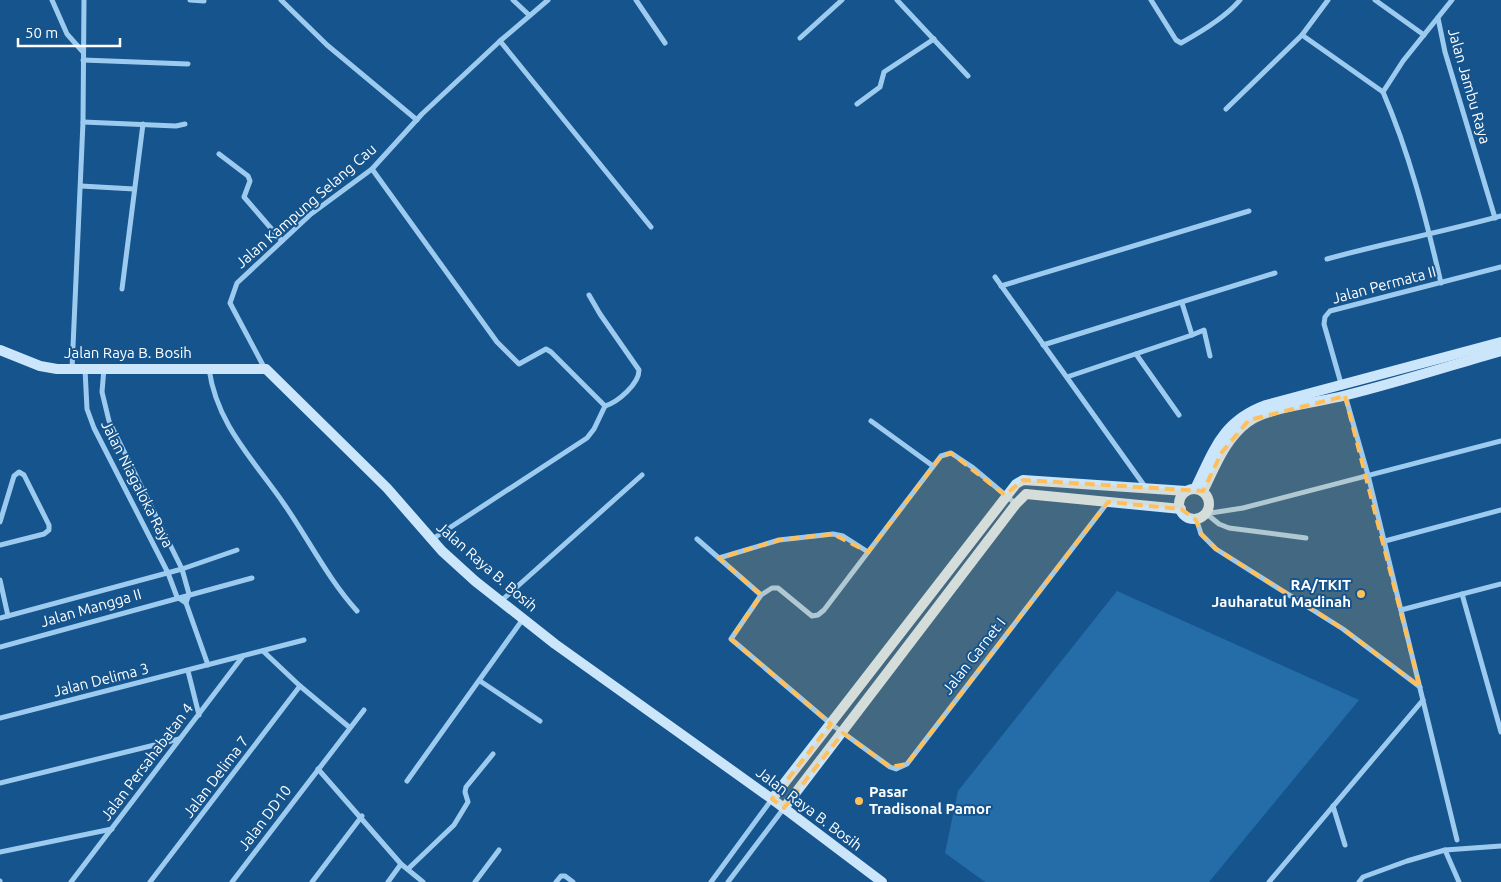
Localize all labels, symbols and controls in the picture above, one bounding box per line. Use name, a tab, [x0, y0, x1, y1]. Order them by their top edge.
scale bar	[18, 15, 120, 47]
text: 50 m	[25, 24, 58, 41]
street label: Jalan Jambu Raya	[1445, 26, 1494, 146]
street label: Jalan Kampung Selang Cau	[232, 140, 379, 271]
street label: Jalan Permata II	[1330, 262, 1438, 307]
street label: Jalan Raya B. Bosih	[64, 344, 192, 361]
street label: Jalan Niagaloka Raya	[98, 417, 177, 550]
street label: Jalan Raya B. Bosih	[434, 518, 541, 615]
place label: RA/TKIT Jauharatul Madinah	[1211, 576, 1351, 610]
street label: Jalan Mangga II	[38, 585, 143, 630]
marker: RA/TKIT Jauharatul Madinah	[1355, 588, 1367, 600]
street label: Jalan Garnet I	[939, 614, 1009, 697]
street label: Jalan Delima 3	[51, 659, 150, 700]
street label: Jalan Persahabatan 4	[97, 700, 196, 824]
street label: Jalan Delima 7	[179, 733, 252, 821]
street label: Jalan Raya B. Bosih	[753, 763, 865, 854]
street label: Jalan DD10	[235, 782, 295, 854]
place label: Pasar Tradisonal Pamor	[869, 783, 992, 817]
marker: Pasar Tradisonal Pamor	[853, 795, 865, 807]

